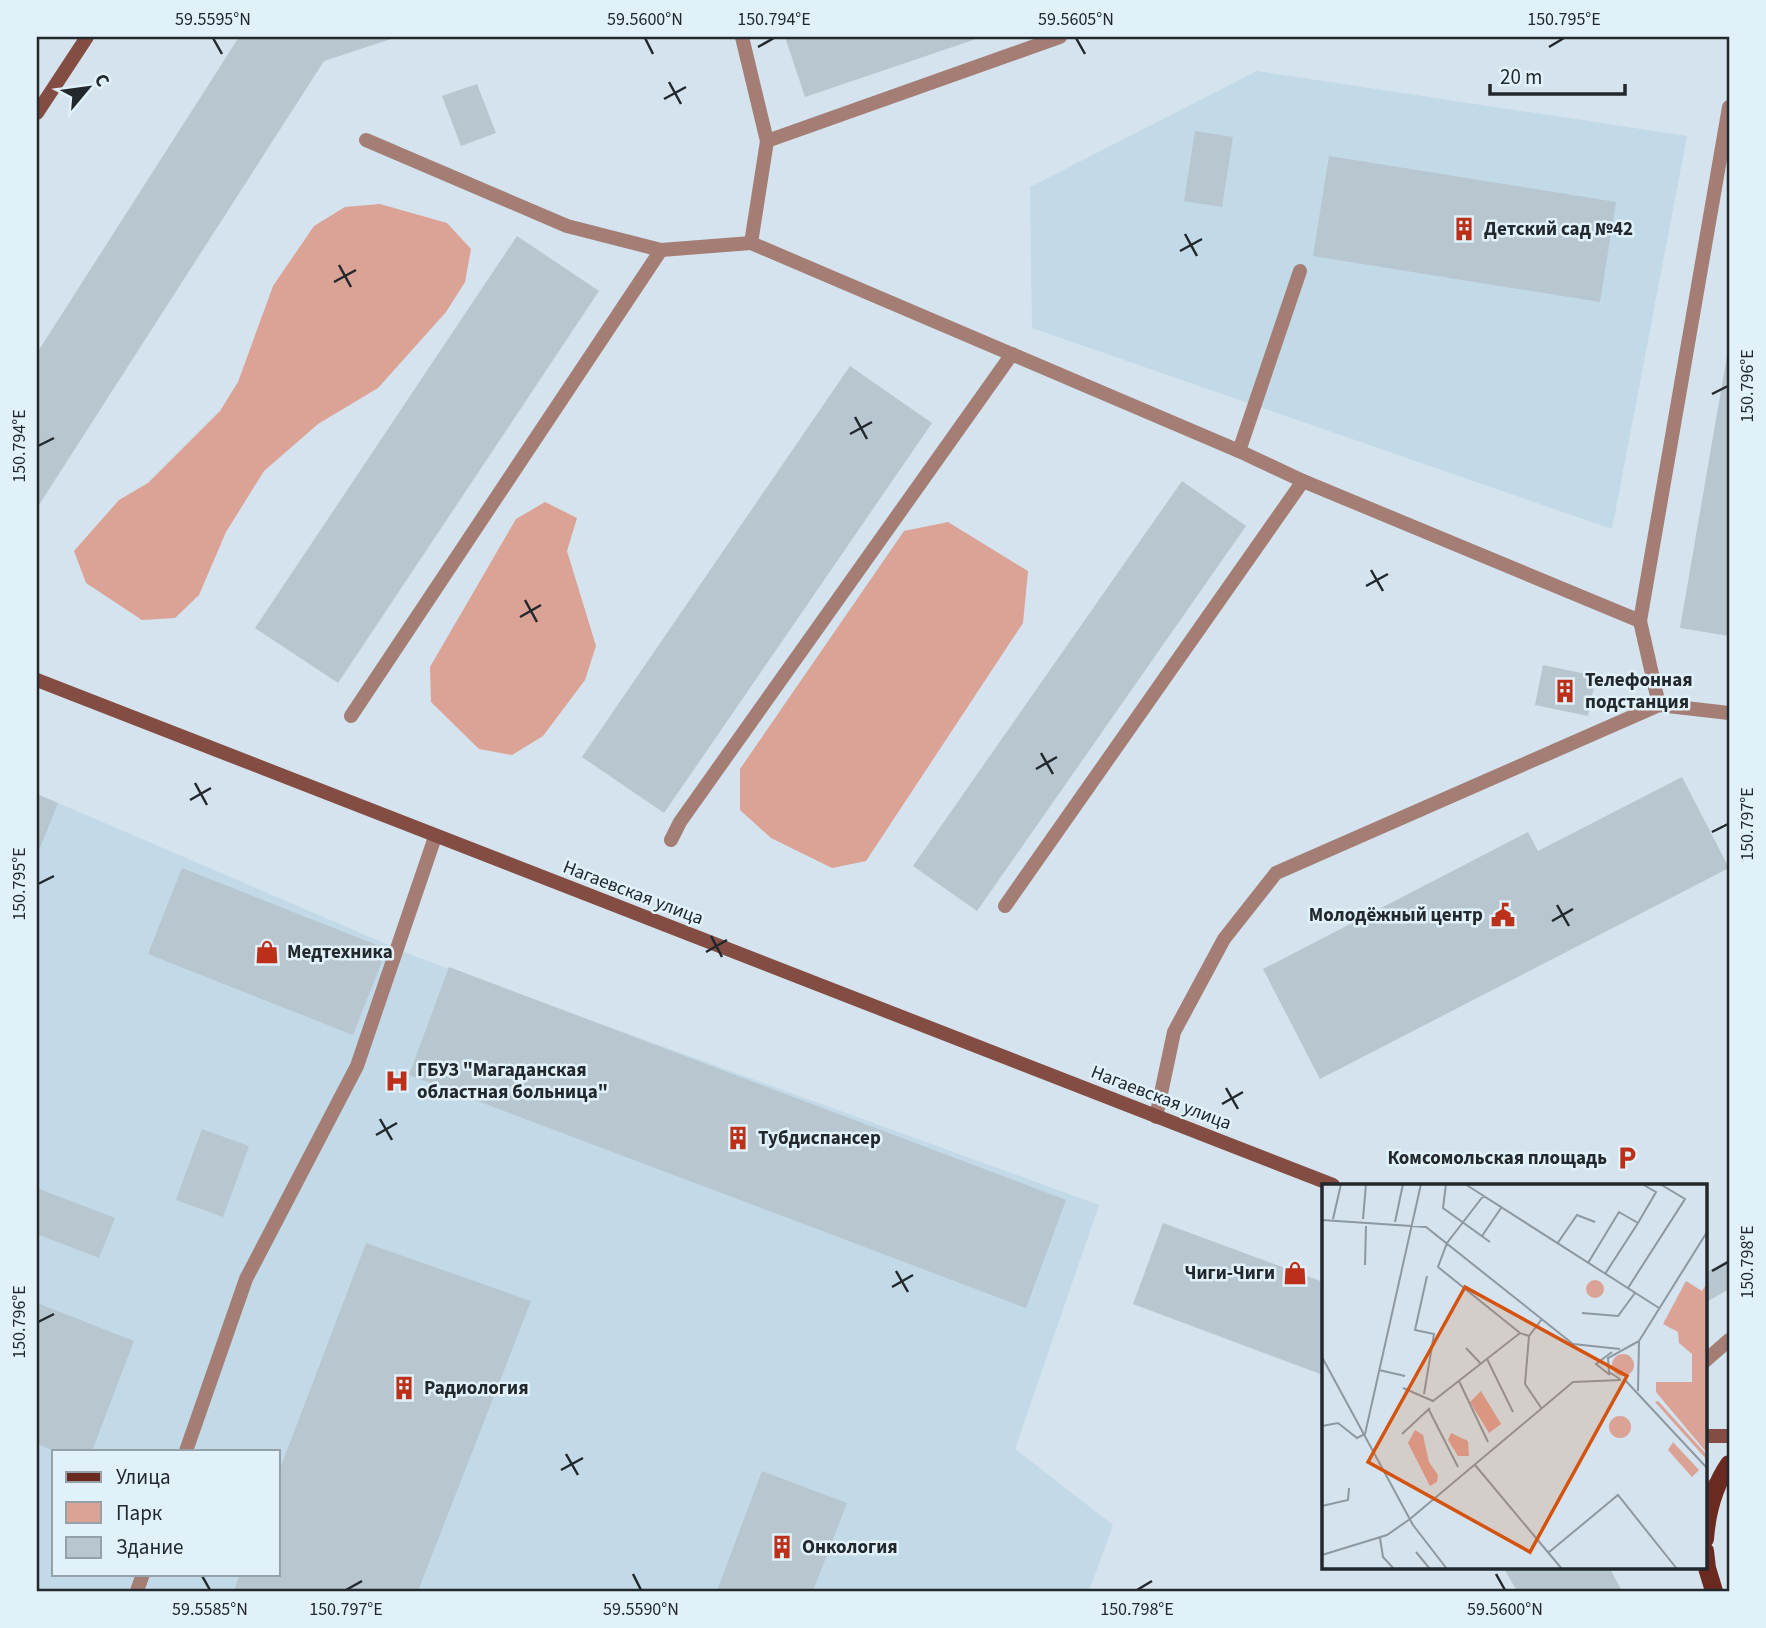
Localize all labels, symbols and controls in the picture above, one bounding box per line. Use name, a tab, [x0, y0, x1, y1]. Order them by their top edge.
text: 59.5595°N	[175, 7, 251, 32]
text: 59.5600°N	[607, 7, 683, 32]
text: 150.794°E	[737, 7, 811, 32]
text: 59.5605°N	[1038, 7, 1114, 32]
text: 150.795°E	[1527, 7, 1601, 32]
north arrow	[52, 52, 122, 122]
scale bar	[1490, 52, 1624, 96]
text: 20 m	[1500, 62, 1542, 92]
text: С	[87, 69, 116, 92]
building icon: Детский сад №42	[1450, 215, 1478, 243]
place label: Детский сад №42	[1484, 216, 1633, 243]
text: 150.796°E	[1735, 349, 1760, 423]
text: 150.794°E	[7, 409, 32, 483]
place label: Телефонная подстанция	[1585, 667, 1693, 716]
building icon: Телефонная подстанция	[1551, 677, 1579, 705]
text: 150.797°E	[1735, 787, 1760, 861]
text: 150.795°E	[7, 847, 32, 921]
street label: Нагаевская улица	[559, 854, 707, 932]
public building icon: Молодёжный центр	[1489, 901, 1517, 929]
place label: Молодёжный центр	[1309, 902, 1483, 929]
shop icon: Медтехника	[253, 938, 281, 966]
place label: Медтехника	[287, 939, 393, 966]
place label: ГБУЗ "Магаданская областная больница"	[417, 1057, 608, 1106]
street label: Нагаевская улица	[1087, 1059, 1235, 1137]
hospital icon: ГБУЗ "Магаданская областная больница"	[383, 1067, 411, 1095]
building icon: Тубдиспансер	[724, 1124, 752, 1152]
place label: Тубдиспансер	[758, 1125, 881, 1152]
parking icon: Комсомольская площадь	[1613, 1144, 1641, 1172]
place label: Комсомольская площадь	[1387, 1145, 1607, 1172]
inset map	[1322, 1184, 1706, 1568]
text: 150.798°E	[1735, 1225, 1760, 1299]
shop icon: Чиги-Чиги	[1281, 1259, 1309, 1287]
place label: Чиги-Чиги	[1184, 1260, 1275, 1287]
text: 150.796°E	[7, 1285, 32, 1359]
building icon: Радиология	[390, 1374, 418, 1402]
place label: Радиология	[424, 1375, 529, 1402]
legend	[52, 1450, 280, 1576]
text: Улица	[116, 1462, 171, 1492]
text: Парк	[116, 1498, 163, 1528]
text: Здание	[116, 1532, 184, 1562]
building icon: Онкология	[768, 1533, 796, 1561]
place label: Онкология	[802, 1534, 898, 1561]
text: 59.5585°N	[172, 1597, 248, 1622]
text: 150.797°E	[309, 1597, 383, 1622]
text: 59.5590°N	[603, 1597, 679, 1622]
text: 150.798°E	[1100, 1597, 1174, 1622]
text: 59.5600°N	[1467, 1597, 1543, 1622]

